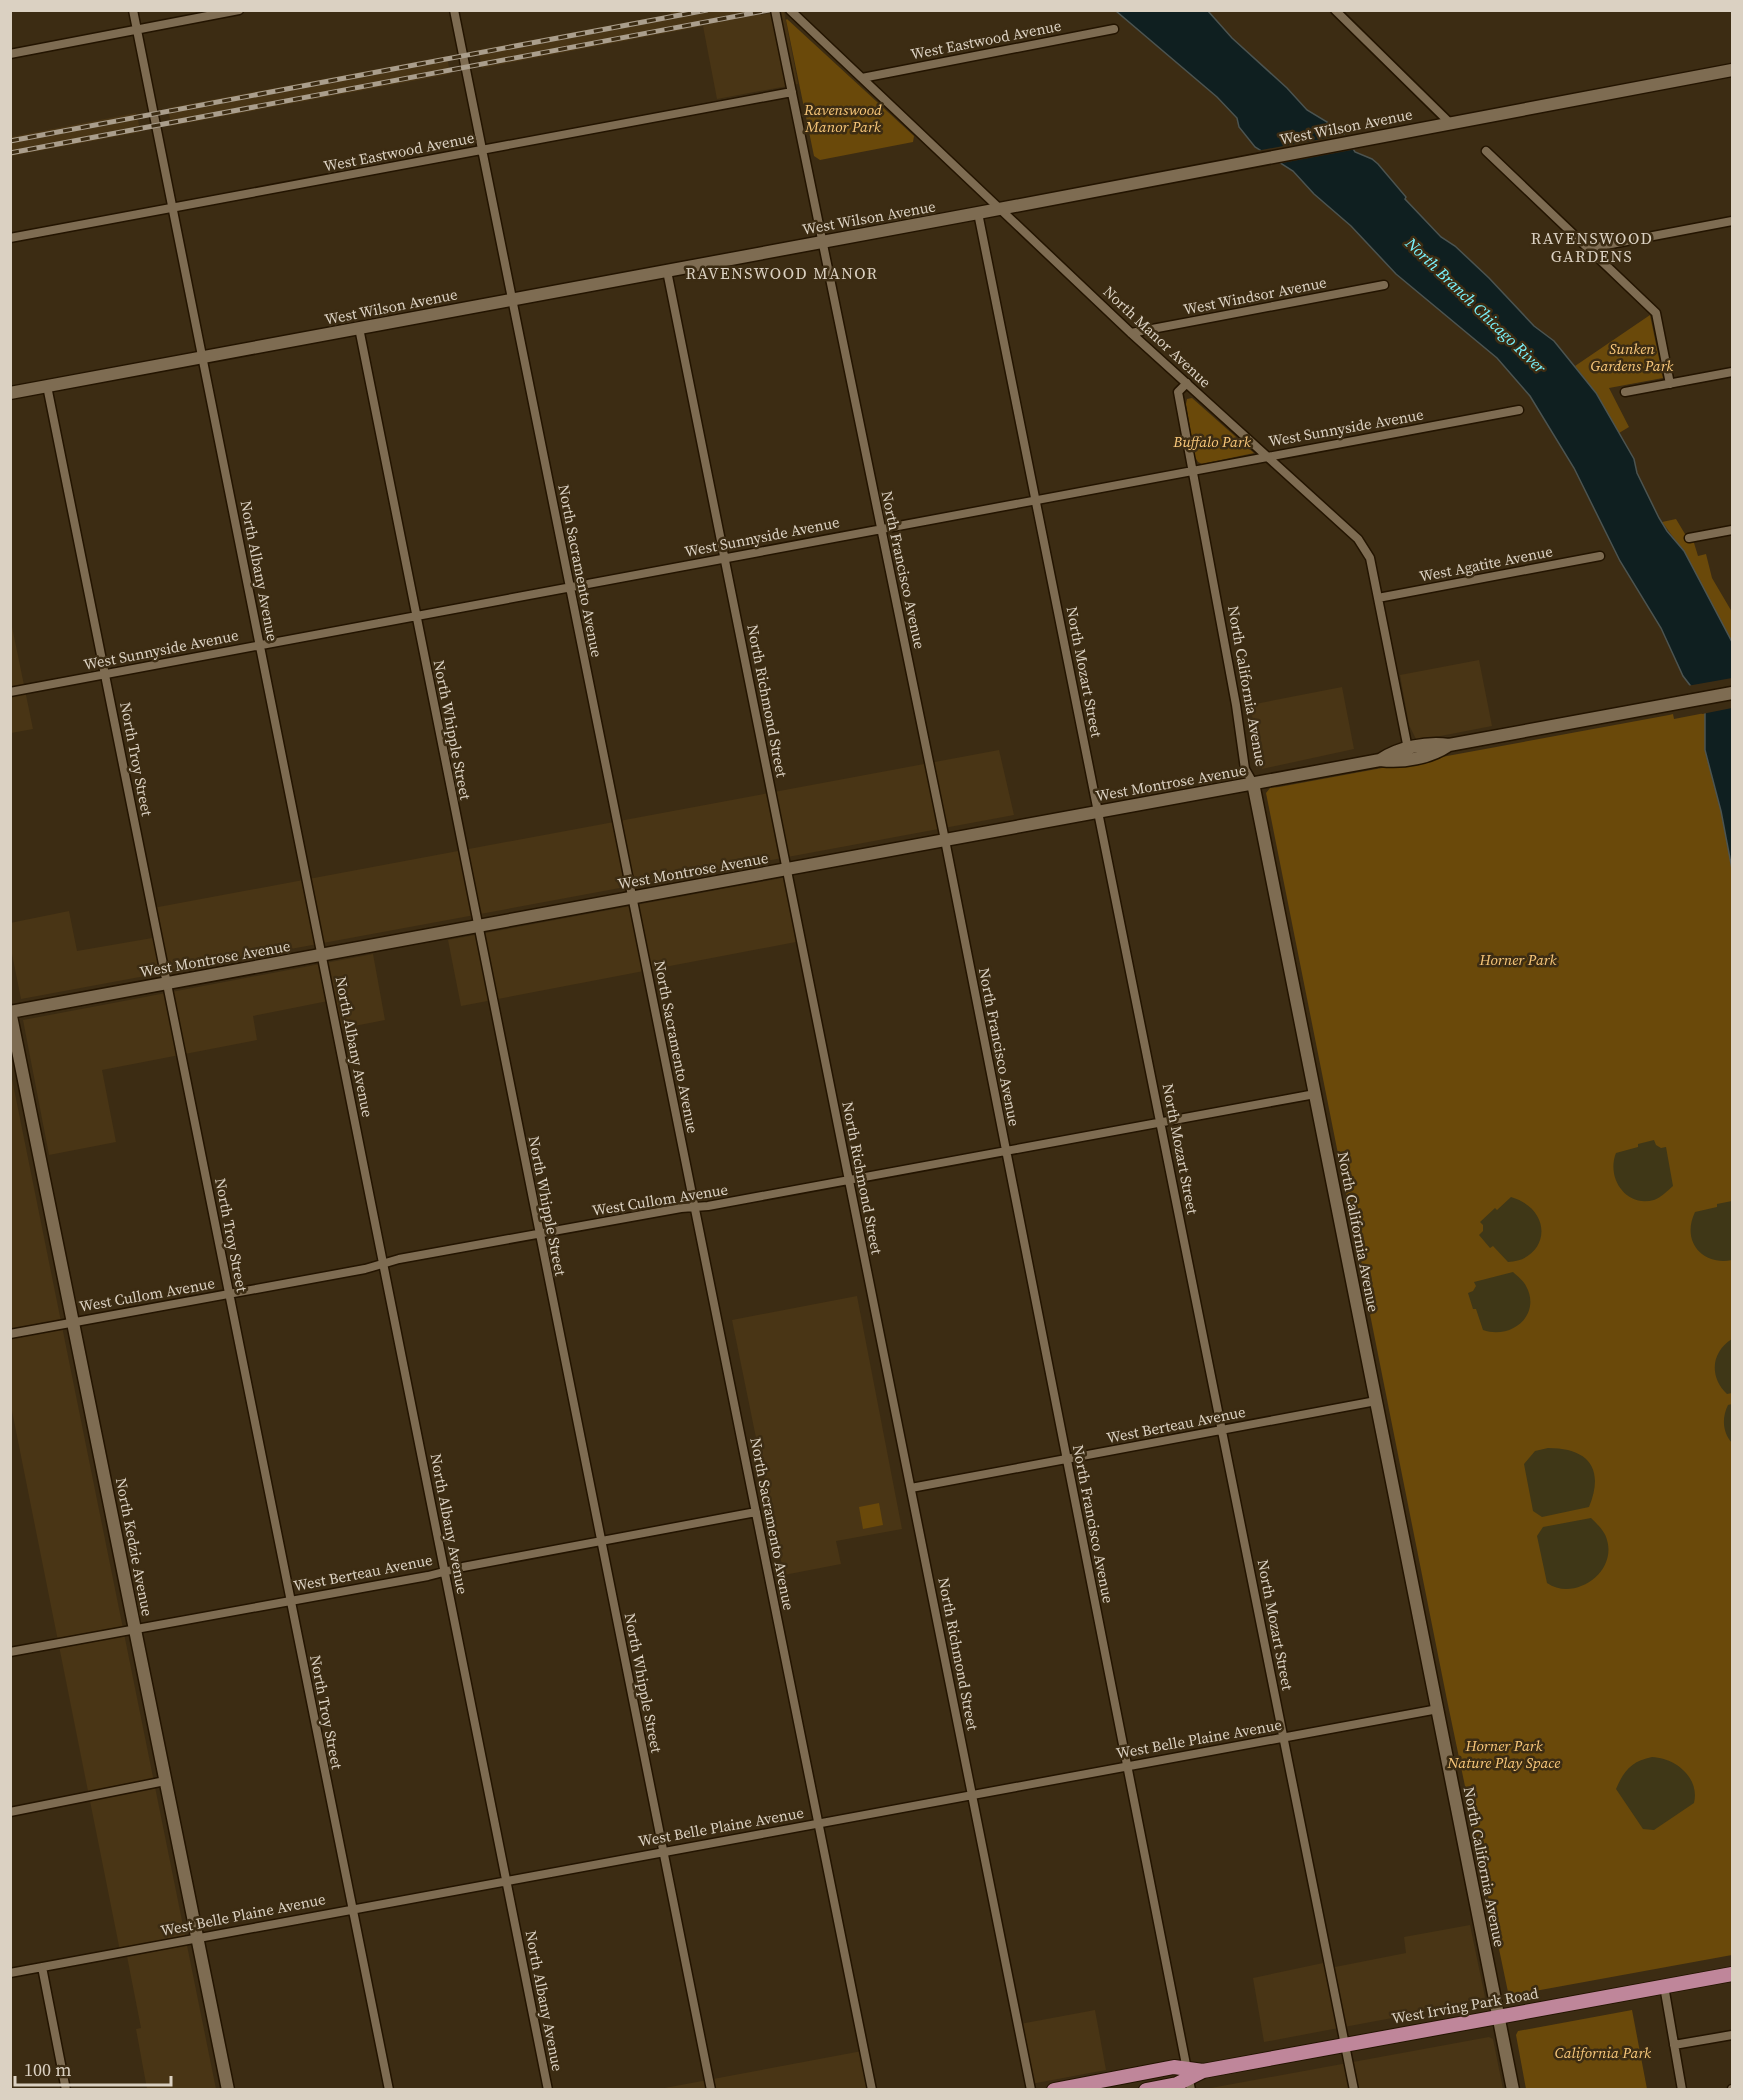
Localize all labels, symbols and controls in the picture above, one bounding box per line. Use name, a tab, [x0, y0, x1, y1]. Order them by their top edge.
street label: West Eastwood Avenue	[909, 15, 1063, 64]
park label: Ravenswood Manor Park	[803, 99, 882, 137]
street label: West Wilson Avenue	[1278, 103, 1415, 150]
street label: West Eastwood Avenue	[322, 127, 476, 176]
street label: West Wilson Avenue	[801, 195, 938, 240]
district label: RAVENSWOOD GARDENS	[1531, 227, 1653, 267]
water label: North Branch Chicago River	[1400, 231, 1551, 378]
district label: RAVENSWOOD MANOR	[686, 262, 878, 284]
street label: West Windsor Avenue	[1182, 271, 1329, 320]
street label: North Manor Avenue	[1099, 281, 1216, 392]
street label: West Wilson Avenue	[323, 283, 460, 330]
park label: Sunken Gardens Park	[1591, 338, 1674, 376]
street label: West Sunnyside Avenue	[1267, 403, 1426, 452]
park label: Buffalo Park	[1172, 431, 1252, 452]
street label: North Sacramento Avenue	[553, 483, 608, 659]
street label: North Francisco Avenue	[876, 489, 931, 651]
street label: North Albany Avenue	[236, 499, 283, 643]
street label: West Sunnyside Avenue	[683, 511, 841, 562]
street label: West Agatite Avenue	[1417, 540, 1555, 587]
street label: North California Avenue	[1223, 604, 1272, 768]
street label: North Mozart Street	[1062, 605, 1107, 739]
street label: North Richmond Street	[742, 623, 793, 779]
street label: West Sunnyside Avenue	[82, 624, 240, 675]
street label: North Whipple Street	[429, 658, 476, 802]
street label: North Troy Street	[115, 700, 158, 818]
street label: West Montrose Avenue	[1094, 759, 1248, 806]
street label: West Montrose Avenue	[616, 847, 770, 894]
street label: West Montrose Avenue	[138, 935, 292, 982]
park label: Horner Park	[1478, 949, 1557, 970]
street label: North Sacramento Avenue	[649, 959, 704, 1135]
street label: North Francisco Avenue	[974, 966, 1025, 1128]
street label: North Albany Avenue	[331, 975, 378, 1119]
street label: North Mozart Street	[1158, 1082, 1203, 1216]
street label: North Richmond Street	[837, 1100, 888, 1256]
street label: North Whipple Street	[524, 1134, 571, 1278]
street label: North California Avenue	[1333, 1150, 1384, 1314]
street label: North Troy Street	[210, 1176, 253, 1294]
street label: West Cullom Avenue	[590, 1178, 730, 1221]
street label: West Cullom Avenue	[77, 1272, 217, 1317]
street label: West Berteau Avenue	[1105, 1401, 1248, 1448]
street label: North Sacramento Avenue	[745, 1436, 800, 1612]
street label: North Francisco Avenue	[1068, 1443, 1119, 1605]
street label: North Albany Avenue	[426, 1452, 473, 1596]
street label: North Kedzie Avenue	[111, 1476, 158, 1618]
street label: West Berteau Avenue	[292, 1549, 435, 1596]
street label: North Mozart Street	[1253, 1558, 1298, 1692]
street label: North Richmond Street	[933, 1576, 984, 1732]
street label: North Whipple Street	[620, 1611, 667, 1755]
street label: North Troy Street	[305, 1653, 348, 1771]
street label: West Belle Plaine Avenue	[1115, 1714, 1284, 1763]
park label: Horner Park Nature Play Space	[1447, 1735, 1560, 1773]
street label: North California Avenue	[1459, 1785, 1510, 1949]
street label: West Belle Plaine Avenue	[637, 1802, 806, 1851]
street label: West Belle Plaine Avenue	[159, 1888, 328, 1941]
street label: North Albany Avenue	[521, 1929, 568, 2073]
street label: West Irving Park Road	[1390, 1982, 1540, 2029]
park label: California Park	[1555, 2042, 1652, 2063]
scale bar	[15, 2049, 171, 2087]
text: 100 m	[24, 2057, 71, 2082]

